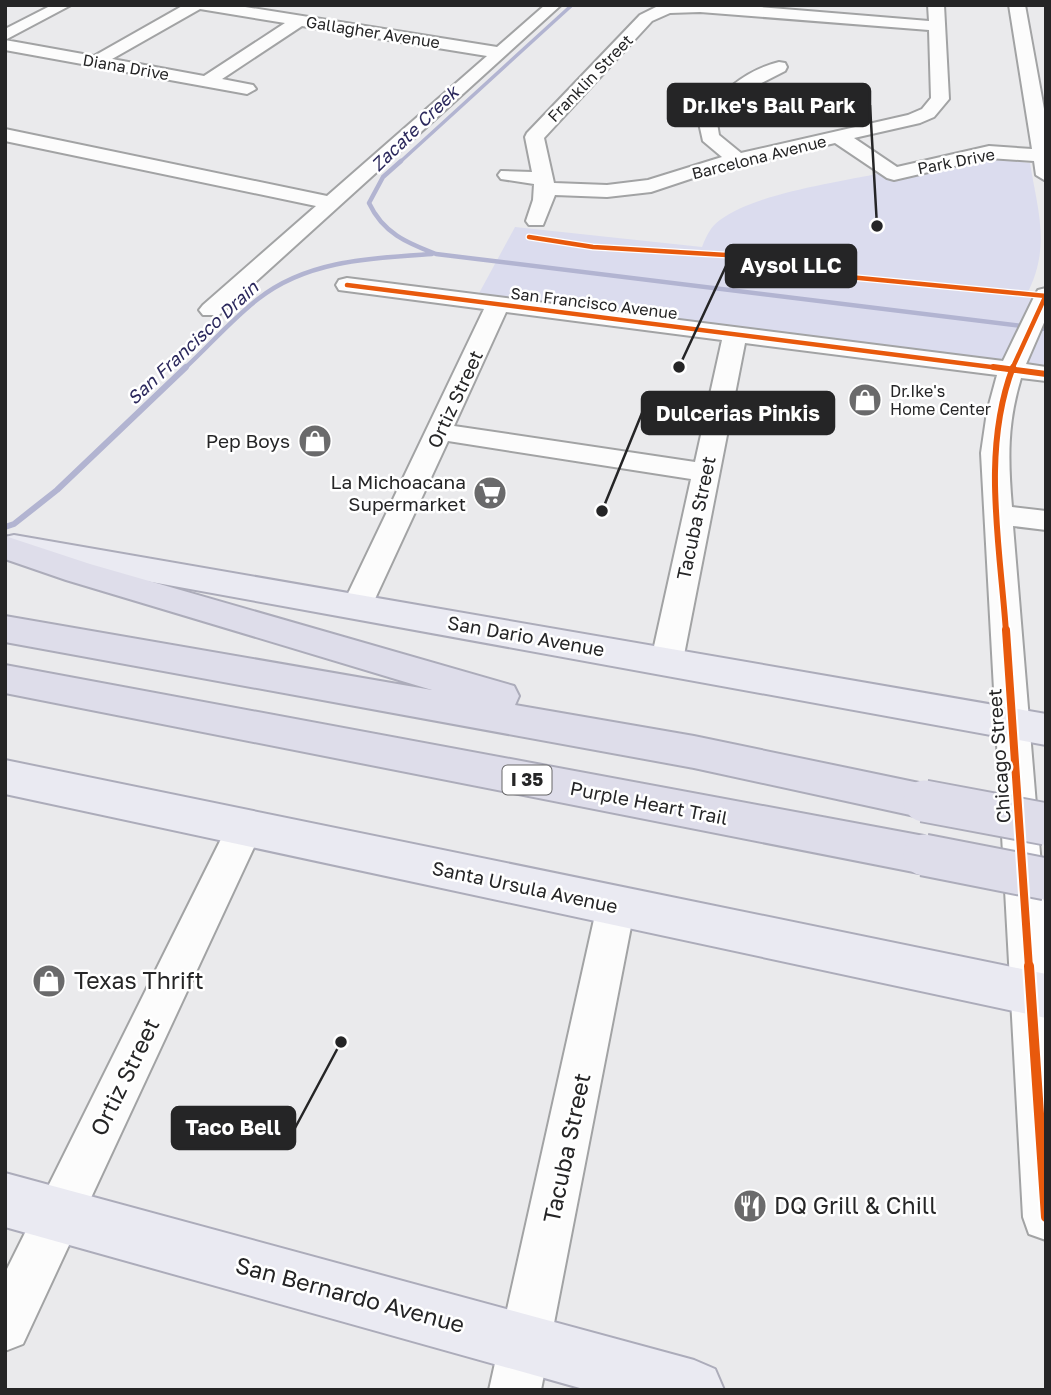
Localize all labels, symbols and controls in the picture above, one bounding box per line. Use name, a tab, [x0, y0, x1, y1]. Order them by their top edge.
street label: Gallagher Avenue	[305, 12, 441, 52]
street label: Franklin Street	[543, 30, 637, 126]
street label: Diana Drive	[81, 50, 171, 84]
water label: Zacate Creek	[366, 80, 464, 175]
callout: Dr.Ike's Ball Park	[668, 84, 870, 126]
text: Dr.Ike's Ball Park	[682, 92, 856, 118]
street label: Barcelona Avenue	[690, 131, 828, 183]
street label: Park Drive	[916, 144, 996, 178]
callout: Aysol LLC	[726, 245, 856, 287]
text: Aysol LLC	[740, 252, 842, 278]
water label: San Francisco Drain	[122, 275, 263, 409]
street label: San Francisco Avenue	[509, 283, 679, 323]
street label: Ortiz Street	[422, 346, 487, 451]
shop icon: Dr.Ike's Home Center	[846, 381, 884, 419]
place label: Dr.Ike's Home Center	[890, 381, 991, 419]
callout: Dulcerias Pinkis	[642, 392, 834, 434]
text: Dulcerias Pinkis	[656, 400, 820, 426]
shop icon: Pep Boys	[296, 422, 334, 460]
place label: Pep Boys	[206, 429, 290, 452]
street label: Tacuba Street	[671, 454, 720, 582]
place label: La Michoacana Supermarket	[330, 470, 466, 515]
supermarket icon: La Michoacana Supermarket	[471, 474, 509, 512]
street label: San Dario Avenue	[446, 610, 606, 661]
street label: Chicago Street	[982, 688, 1015, 824]
road number: I 35	[503, 766, 552, 794]
street label: Purple Heart Trail	[568, 776, 730, 829]
street label: Santa Ursula Avenue	[430, 856, 620, 917]
shop icon: Texas Thrift	[30, 962, 68, 1000]
place label: Texas Thrift	[74, 966, 204, 994]
street label: Ortiz Street	[84, 1013, 165, 1140]
street label: Tacuba Street	[536, 1070, 596, 1225]
callout: Taco Bell	[172, 1107, 295, 1149]
text: Taco Bell	[185, 1114, 281, 1140]
restaurant icon: DQ Grill & Chill	[731, 1187, 769, 1225]
place label: DQ Grill & Chill	[774, 1191, 937, 1219]
street label: San Bernardo Avenue	[233, 1250, 468, 1338]

